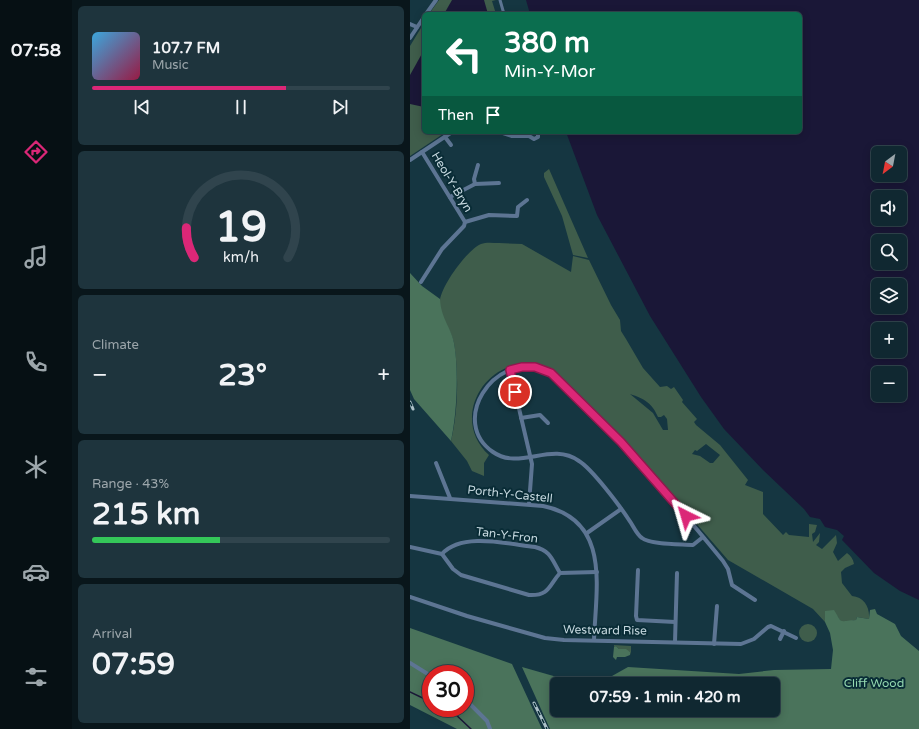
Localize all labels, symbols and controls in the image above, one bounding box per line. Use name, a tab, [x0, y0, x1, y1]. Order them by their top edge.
text: 380 m	[504, 26, 590, 60]
icon: left	[438, 28, 490, 80]
text: 07:58	[11, 39, 61, 61]
text: 107.7 FM	[152, 39, 220, 57]
text: Music	[152, 57, 189, 73]
text: Min-Y-Mor	[504, 60, 595, 82]
icon: previous	[131, 96, 153, 118]
icon: pause	[230, 96, 252, 118]
icon: next	[329, 96, 351, 118]
icon: arrive	[482, 104, 504, 126]
text: Then	[438, 106, 474, 124]
icon: directions	[22, 138, 50, 166]
north arrow	[871, 146, 907, 182]
map controls	[871, 146, 907, 402]
street label: Heol-Y-Bryn	[429, 149, 475, 215]
button: sound	[871, 190, 907, 226]
text: 19	[215, 203, 267, 253]
button: search	[871, 234, 907, 270]
icon: music	[22, 243, 50, 271]
text: km/h	[223, 248, 259, 265]
button: layers	[871, 278, 907, 314]
button: +	[871, 322, 907, 358]
text: Climate	[92, 337, 139, 353]
icon: phone	[22, 348, 50, 376]
text: 23°	[218, 357, 267, 394]
text: −	[92, 362, 108, 388]
text: +	[378, 362, 390, 388]
button: −	[871, 366, 907, 402]
pin	[498, 375, 532, 409]
icon: arrive	[504, 381, 526, 403]
icon: climate	[22, 453, 50, 481]
text: Range · 43%	[92, 476, 169, 492]
street label: Porth-Y-Castell	[467, 483, 553, 505]
position arrow	[665, 495, 707, 537]
text: 215 km	[92, 496, 200, 533]
street label: Tan-Y-Fron	[475, 524, 539, 546]
icon: car	[22, 558, 50, 586]
street label: Westward Rise	[563, 622, 647, 638]
text: Arrival	[92, 626, 132, 642]
text: 07:59	[92, 646, 175, 683]
icon: filters	[22, 663, 50, 691]
speed limit sign: 30	[422, 665, 474, 717]
park label: Cliff Wood	[844, 676, 904, 690]
text: 07:59 · 1 min · 420 m	[590, 688, 740, 706]

